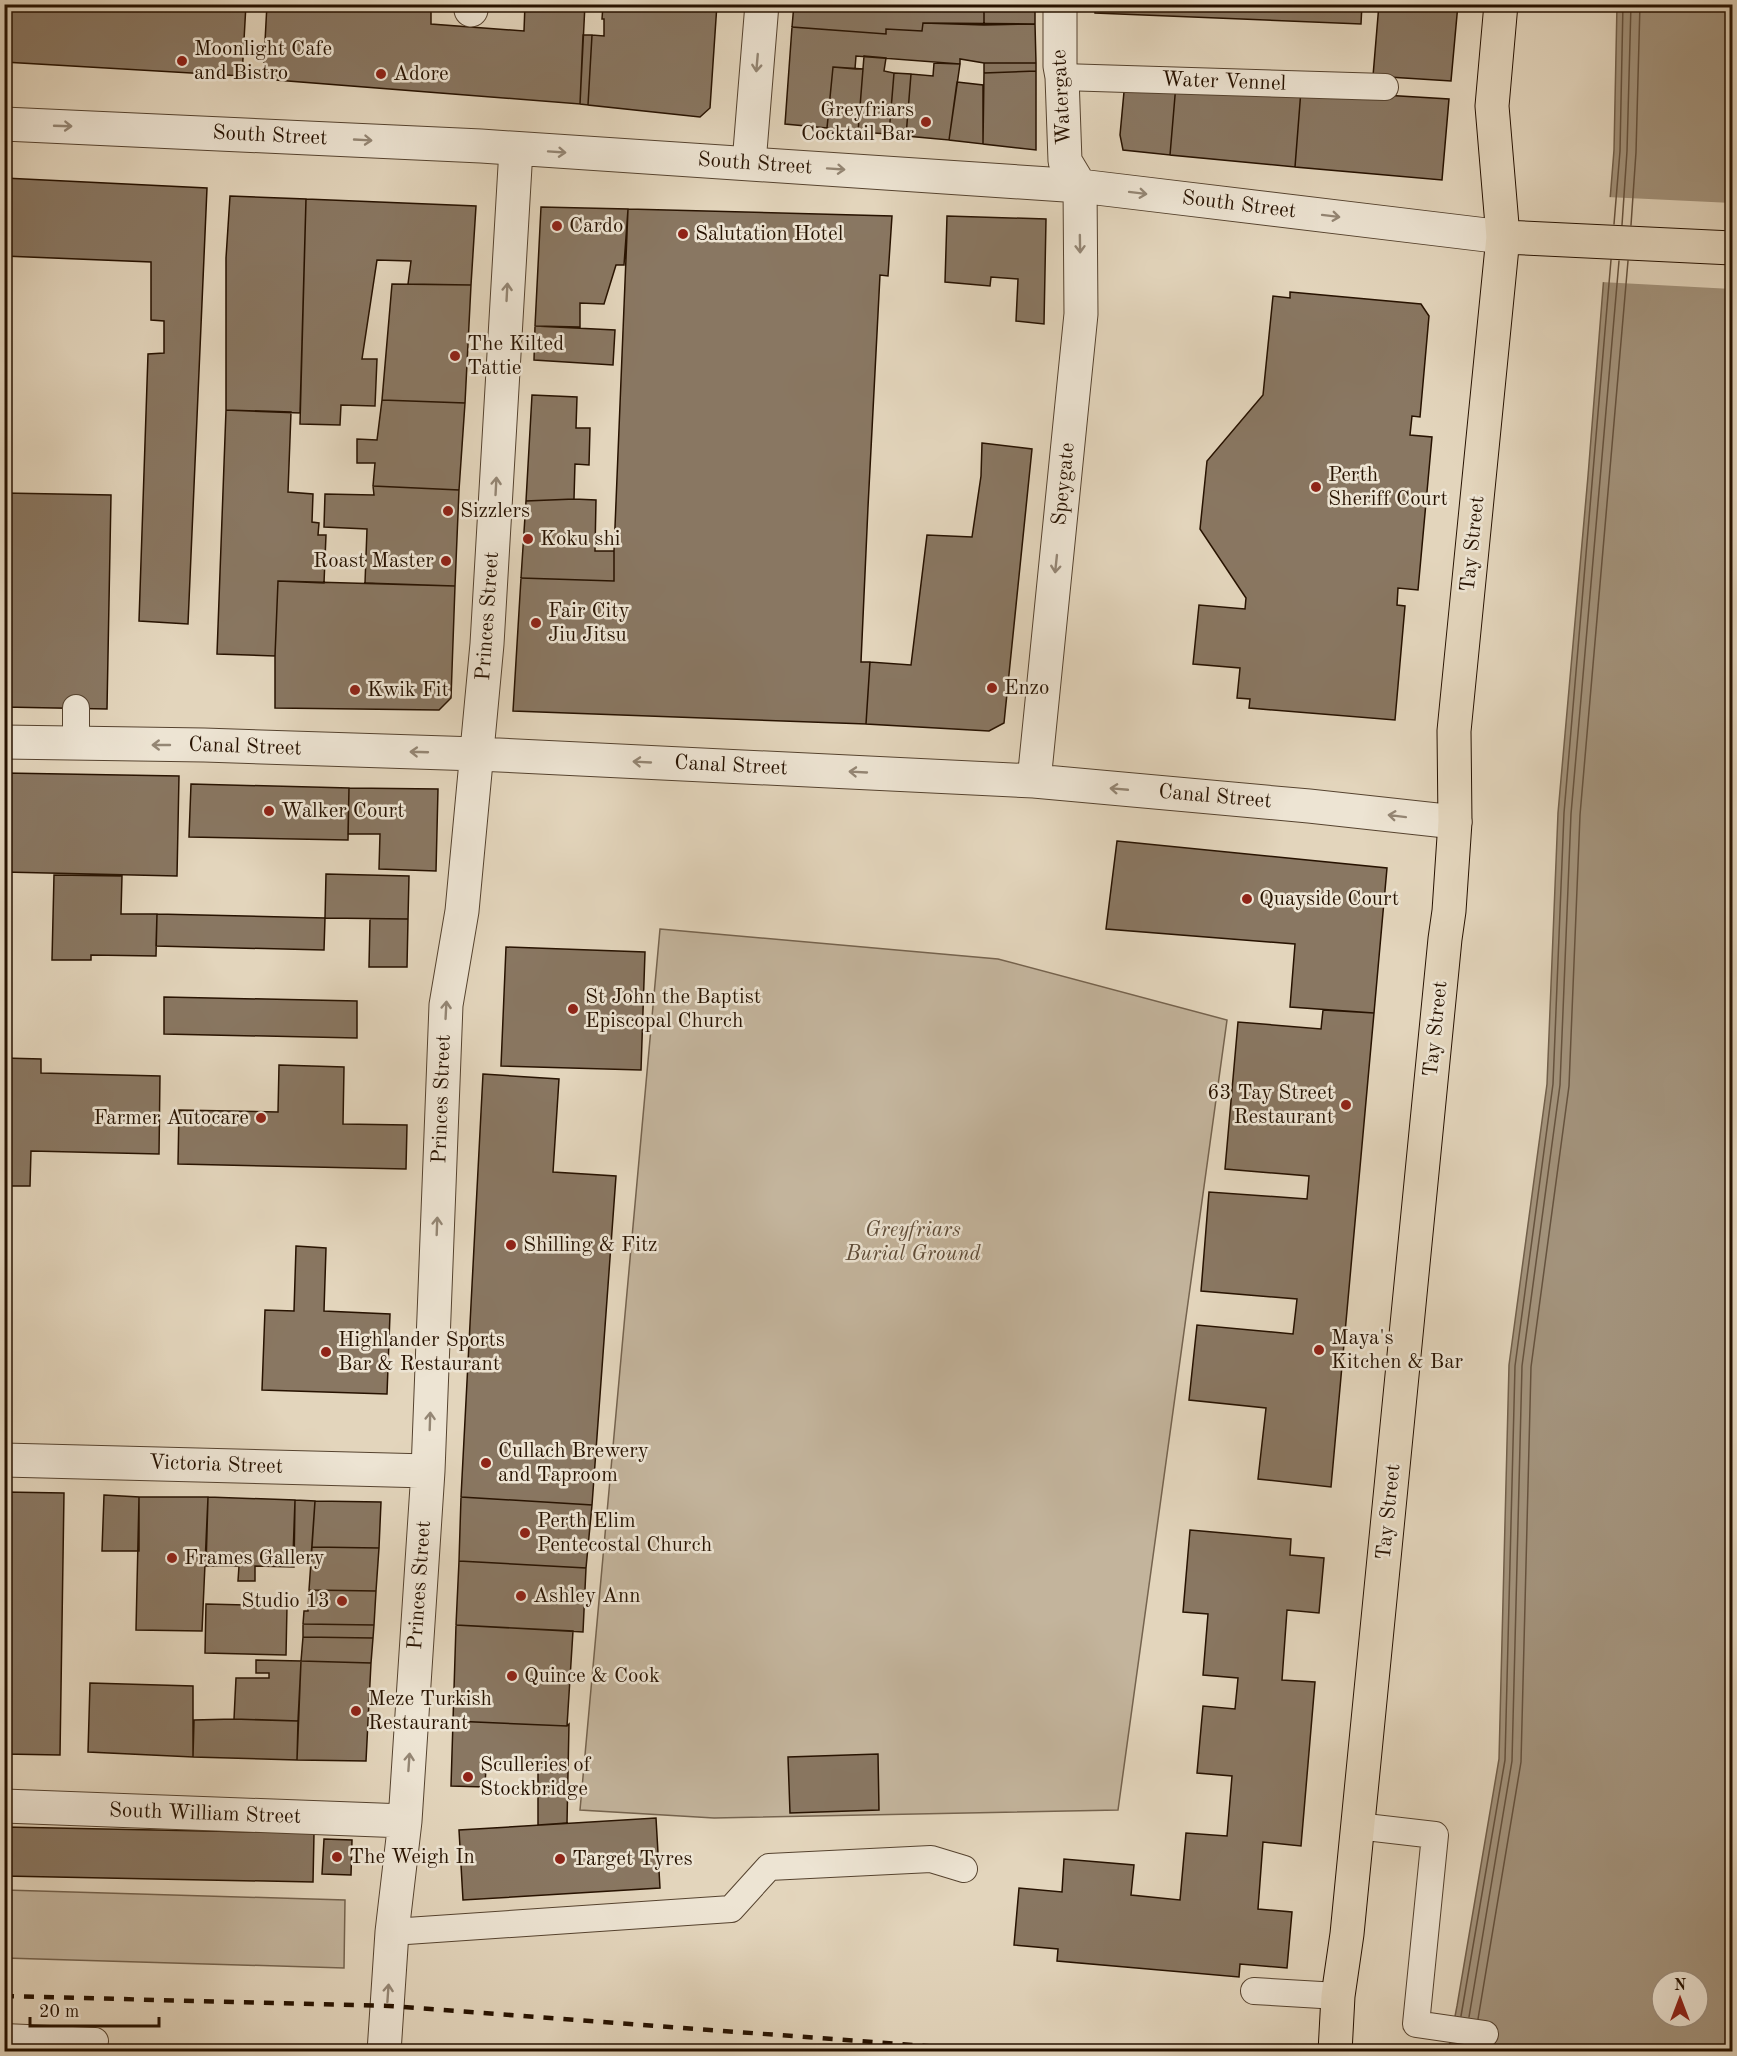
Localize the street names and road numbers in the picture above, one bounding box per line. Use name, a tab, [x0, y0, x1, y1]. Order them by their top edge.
street label: Watergate	[1049, 49, 1075, 145]
street label: Water Vennel	[1161, 69, 1287, 95]
street label: South Street	[212, 123, 328, 149]
street label: South Street	[697, 150, 813, 178]
street label: South Street	[1181, 188, 1297, 222]
street label: Speygate	[1049, 441, 1079, 527]
street label: Tay Street	[1458, 495, 1488, 593]
street label: Princes Street	[473, 551, 503, 681]
street label: Canal Street	[188, 735, 302, 759]
street label: Canal Street	[674, 753, 788, 779]
street label: Canal Street	[1158, 782, 1272, 812]
street label: Tay Street	[1421, 980, 1451, 1078]
street label: Princes Street	[429, 1034, 455, 1164]
street label: Victoria Street	[149, 1452, 283, 1478]
street label: Tay Street	[1374, 1463, 1404, 1561]
street label: Princes Street	[405, 1520, 435, 1650]
street label: South William Street	[109, 1800, 301, 1828]

